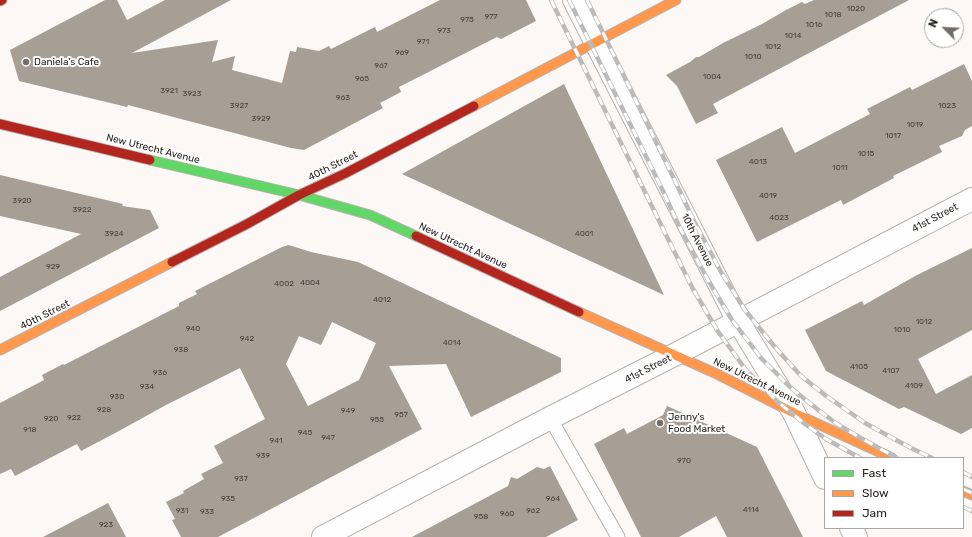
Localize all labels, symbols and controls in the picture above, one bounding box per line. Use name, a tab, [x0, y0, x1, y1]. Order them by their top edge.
house number: 1020	[847, 4, 865, 14]
north arrow	[924, 8, 964, 48]
house number: 1018	[824, 10, 842, 20]
house number: 977	[485, 12, 497, 22]
house number: 975	[460, 15, 474, 25]
text: N	[926, 17, 941, 30]
house number: 1016	[806, 20, 822, 30]
house number: 973	[437, 26, 451, 36]
house number: 1014	[785, 31, 801, 41]
house number: 971	[417, 37, 429, 47]
house number: 1012	[765, 42, 781, 52]
house number: 969	[395, 48, 409, 58]
house number: 1010	[744, 52, 762, 62]
place label: Daniela's Cafe	[34, 56, 99, 68]
marker: Daniela's Cafe	[21, 57, 31, 67]
house number: 967	[374, 61, 388, 71]
house number: 1004	[703, 72, 721, 82]
house number: 965	[355, 74, 369, 84]
house number: 3921	[160, 86, 178, 96]
house number: 3923	[182, 89, 202, 99]
house number: 963	[336, 93, 350, 103]
house number: 3927	[230, 101, 248, 111]
house number: 1023	[938, 101, 956, 111]
house number: 3929	[252, 114, 270, 124]
house number: 1019	[907, 120, 923, 130]
house number: 1017	[885, 131, 901, 141]
street label: New Utrecht Avenue	[105, 132, 201, 166]
street label: 40th Street	[306, 148, 360, 184]
house number: 1015	[858, 149, 874, 159]
house number: 4013	[749, 157, 767, 167]
house number: 1011	[832, 163, 848, 173]
house number: 4019	[759, 191, 777, 201]
house number: 3920	[12, 196, 32, 206]
street label: 41st Street	[910, 201, 960, 235]
house number: 3922	[73, 205, 91, 215]
street label: 10th Avenue	[678, 211, 716, 269]
house number: 4023	[769, 213, 789, 223]
street label: New Utrecht Avenue	[417, 220, 509, 272]
house number: 3924	[104, 229, 124, 239]
house number: 4001	[575, 229, 593, 239]
house number: 929	[46, 262, 60, 272]
house number: 4004	[300, 278, 320, 288]
house number: 4002	[274, 279, 294, 289]
house number: 4012	[373, 295, 391, 305]
street label: 40th Street	[18, 297, 72, 333]
house number: 1012	[916, 317, 932, 327]
house number: 940	[186, 324, 200, 334]
house number: 1010	[893, 325, 911, 335]
house number: 942	[240, 334, 254, 344]
house number: 4014	[443, 338, 461, 348]
house number: 938	[174, 345, 188, 355]
street label: 41st Street	[623, 352, 673, 386]
street label: New Utrecht Avenue	[711, 356, 803, 408]
house number: 4105	[850, 362, 868, 372]
house number: 4107	[882, 366, 900, 376]
house number: 936	[153, 368, 167, 378]
house number: 4109	[905, 381, 923, 391]
house number: 934	[140, 382, 154, 392]
house number: 930	[110, 392, 124, 402]
house number: 928	[97, 405, 111, 415]
house number: 949	[341, 406, 355, 416]
house number: 957	[394, 410, 408, 420]
place label: Jenny's Food Market	[668, 411, 725, 434]
house number: 922	[67, 413, 81, 423]
house number: 920	[44, 414, 58, 424]
house number: 955	[370, 415, 384, 425]
marker: Jenny's Food Market	[655, 418, 665, 428]
house number: 918	[23, 425, 37, 435]
house number: 945	[298, 428, 312, 438]
house number: 947	[321, 433, 335, 443]
house number: 941	[270, 436, 282, 446]
house number: 939	[256, 451, 270, 461]
house number: 970	[677, 456, 691, 466]
legend	[824, 457, 964, 529]
text: Fast	[862, 466, 886, 480]
house number: 937	[234, 474, 248, 484]
text: Slow	[862, 486, 889, 500]
house number: 935	[221, 494, 235, 504]
house number: 964	[546, 494, 560, 504]
house number: 4114	[743, 505, 759, 515]
house number: 931	[176, 506, 188, 516]
house number: 962	[526, 506, 540, 516]
text: Jam	[862, 506, 887, 520]
house number: 933	[200, 507, 214, 517]
house number: 960	[500, 509, 514, 519]
house number: 958	[474, 512, 488, 522]
house number: 923	[99, 520, 113, 530]

